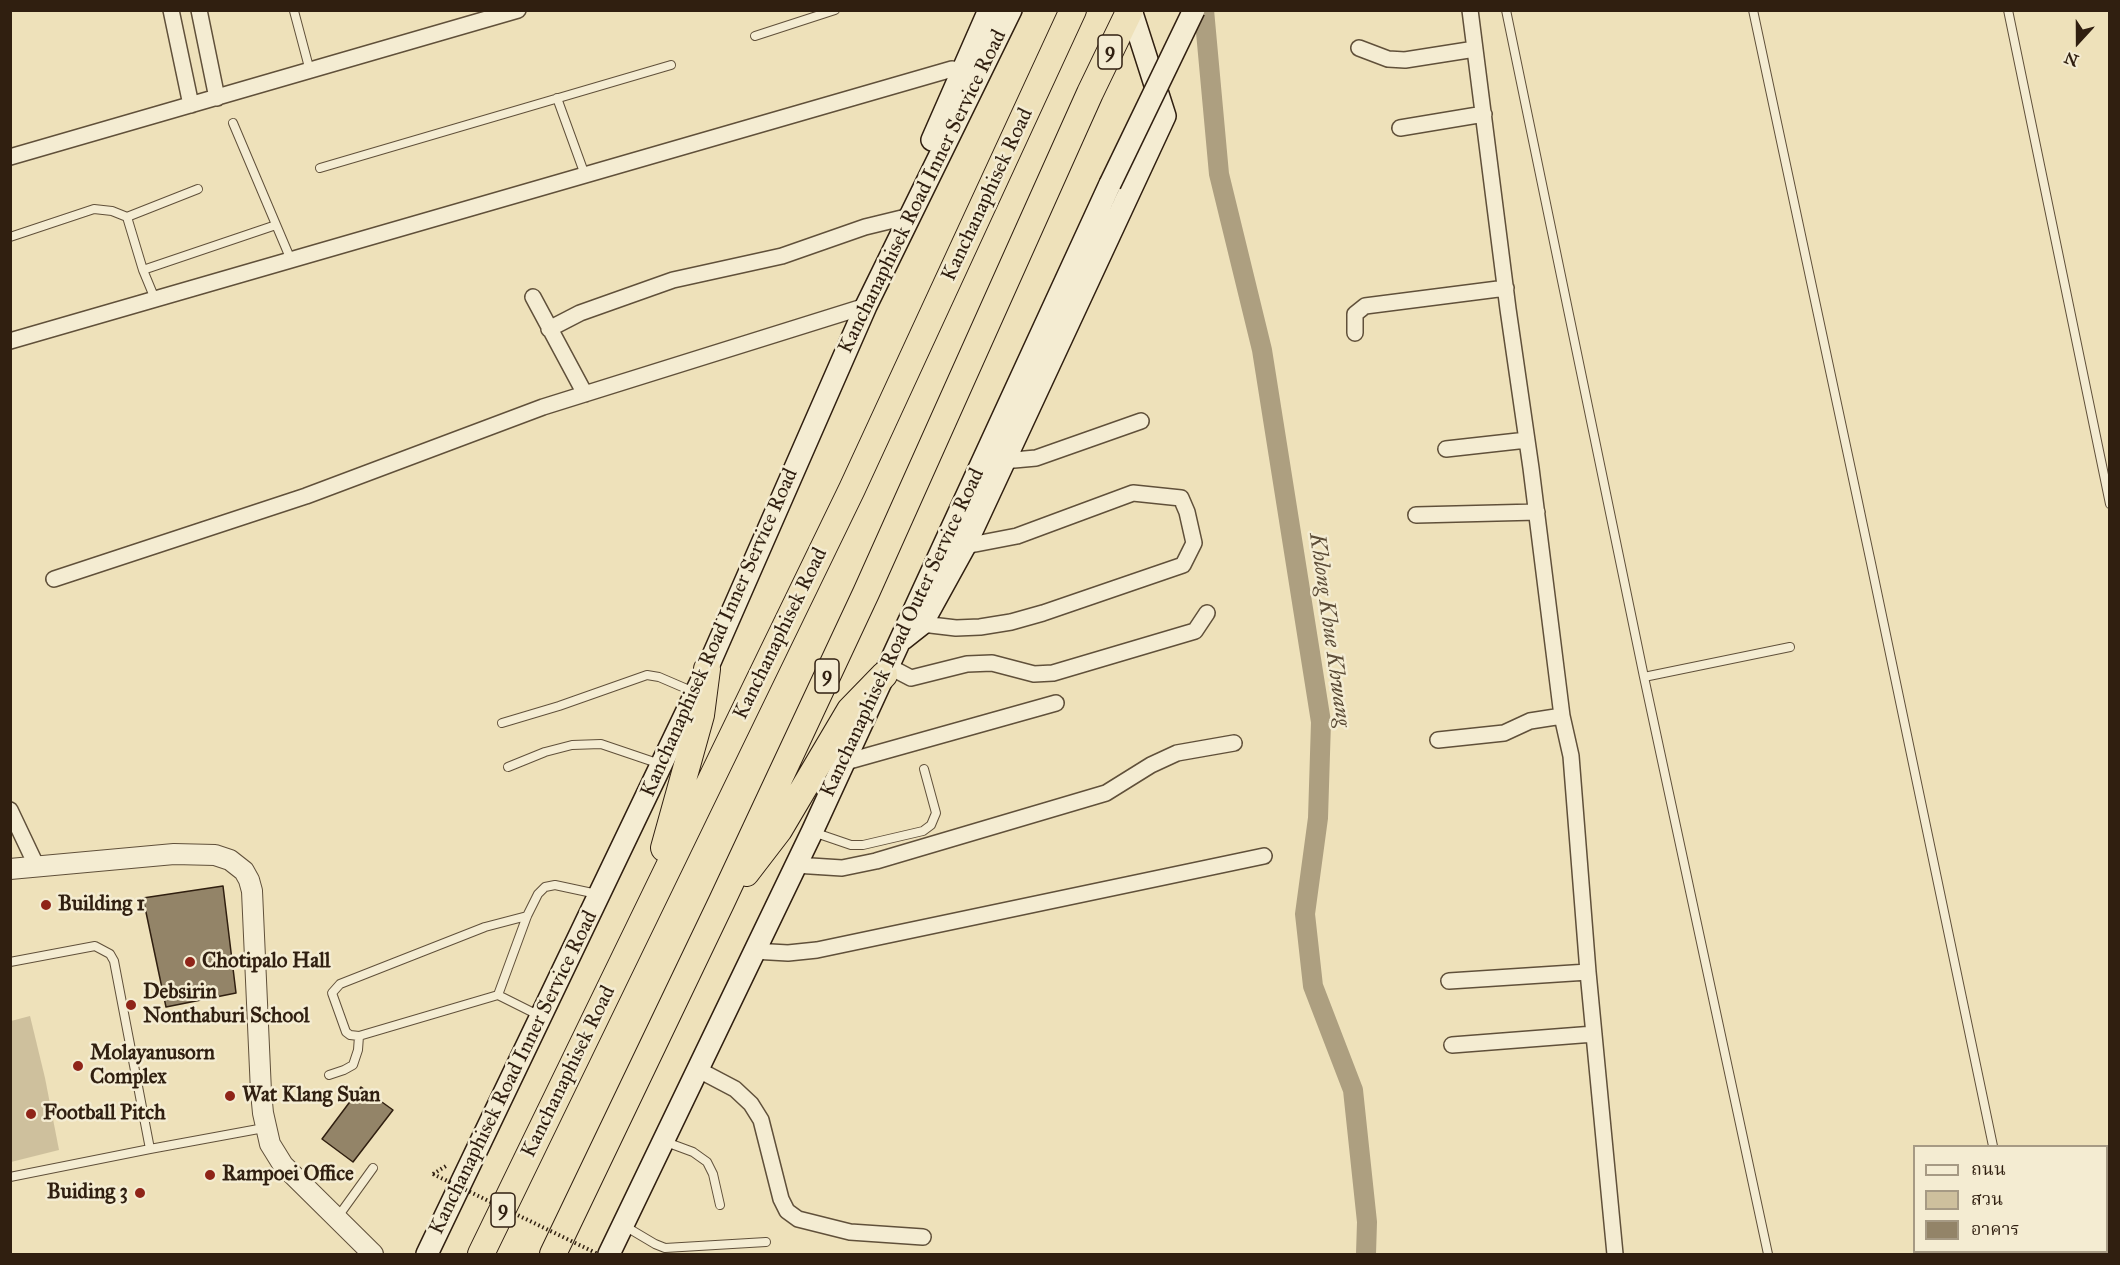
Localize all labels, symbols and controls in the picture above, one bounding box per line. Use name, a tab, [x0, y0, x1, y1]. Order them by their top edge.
north arrow	[2048, 12, 2108, 72]
street label: Kanchanaphisek Road Inner Service Road	[833, 26, 1013, 358]
road number: 9	[1098, 35, 1122, 69]
text: N	[2062, 48, 2081, 71]
street label: Kanchanaphisek Road	[937, 105, 1039, 285]
street label: Kanchanaphisek Road Inner Service Road	[636, 465, 804, 801]
street label: Kanchanaphisek Road Outer Service Road	[816, 465, 990, 801]
water label: Khlong Khue Khwang	[1302, 531, 1356, 729]
street label: Kanchanaphisek Road	[728, 544, 834, 724]
road number: 9	[815, 659, 839, 693]
place label: Building 1	[58, 892, 145, 918]
marker: Building 1	[39, 898, 53, 912]
street label: Kanchanaphisek Road Inner Service Road	[424, 907, 604, 1239]
place label: Chotipalo Hall	[202, 949, 330, 975]
marker: Chotipalo Hall	[183, 955, 197, 969]
place label: Debsirin Nonthaburi School	[143, 980, 310, 1030]
street label: Kanchanaphisek Road	[516, 982, 622, 1162]
marker: Debsirin Nonthaburi School	[124, 998, 138, 1012]
place label: Molayanusorn Complex	[90, 1041, 215, 1091]
marker: Molayanusorn Complex	[71, 1059, 85, 1073]
place label: Wat Klang Suan	[242, 1083, 380, 1109]
marker: Wat Klang Suan	[223, 1089, 237, 1103]
place label: Football Pitch	[43, 1101, 166, 1127]
marker: Football Pitch	[24, 1107, 38, 1121]
legend	[1913, 1145, 2108, 1253]
text: ถนน	[1971, 1158, 2006, 1180]
place label: Rampoei Office	[222, 1162, 354, 1188]
marker: Rampoei Office	[203, 1168, 217, 1182]
place label: Buiding 3	[47, 1180, 128, 1206]
marker: Buiding 3	[133, 1186, 147, 1200]
text: สวน	[1971, 1188, 2003, 1210]
road number: 9	[491, 1193, 515, 1227]
text: อาคาร	[1971, 1218, 2020, 1240]

